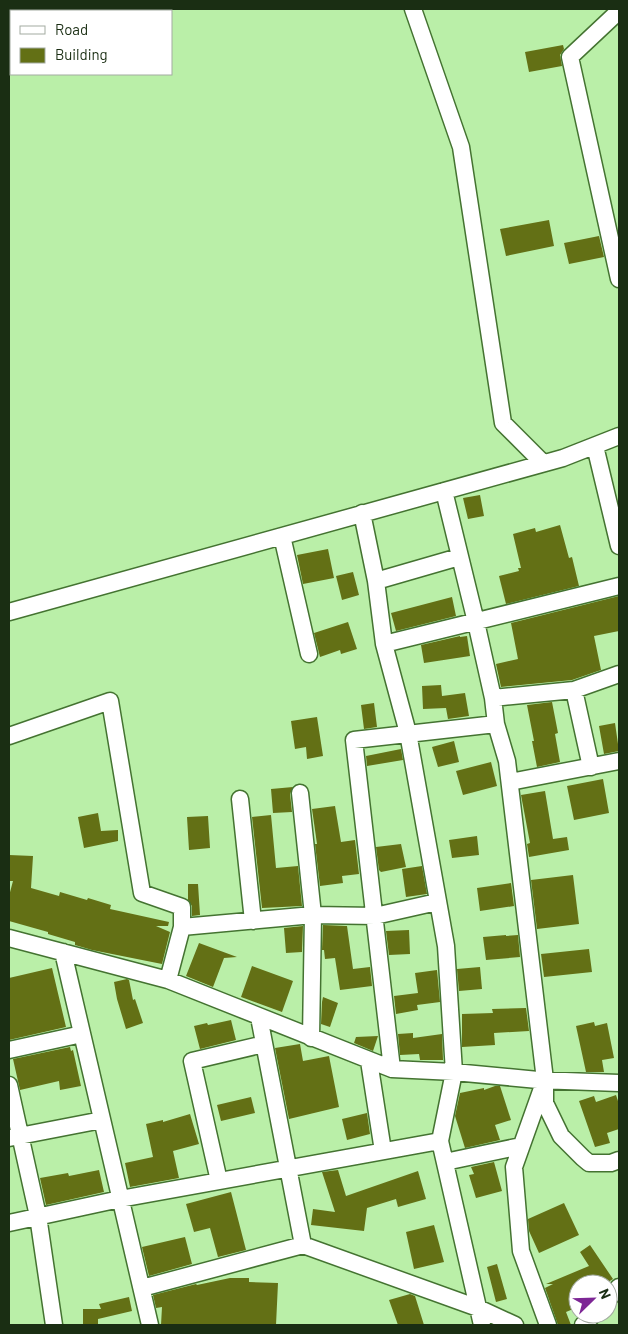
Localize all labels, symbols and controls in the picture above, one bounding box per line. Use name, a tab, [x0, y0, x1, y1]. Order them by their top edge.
legend	[10, 10, 172, 75]
text: Road	[55, 20, 88, 38]
text: Building	[55, 45, 108, 63]
north arrow	[568, 1274, 618, 1324]
text: N	[596, 1286, 615, 1301]

